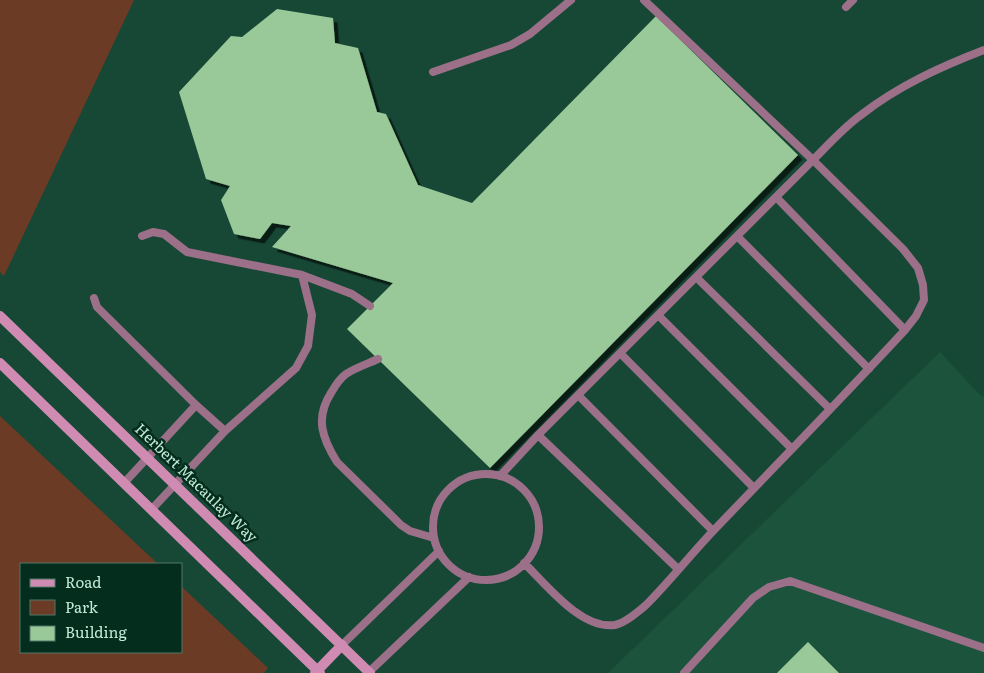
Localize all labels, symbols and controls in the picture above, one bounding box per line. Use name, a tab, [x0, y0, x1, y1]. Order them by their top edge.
street label: Herbert Macaulay Way	[130, 417, 264, 547]
legend	[20, 563, 182, 653]
text: Road	[65, 570, 101, 593]
text: Park	[65, 595, 99, 618]
text: Building	[65, 620, 127, 643]

